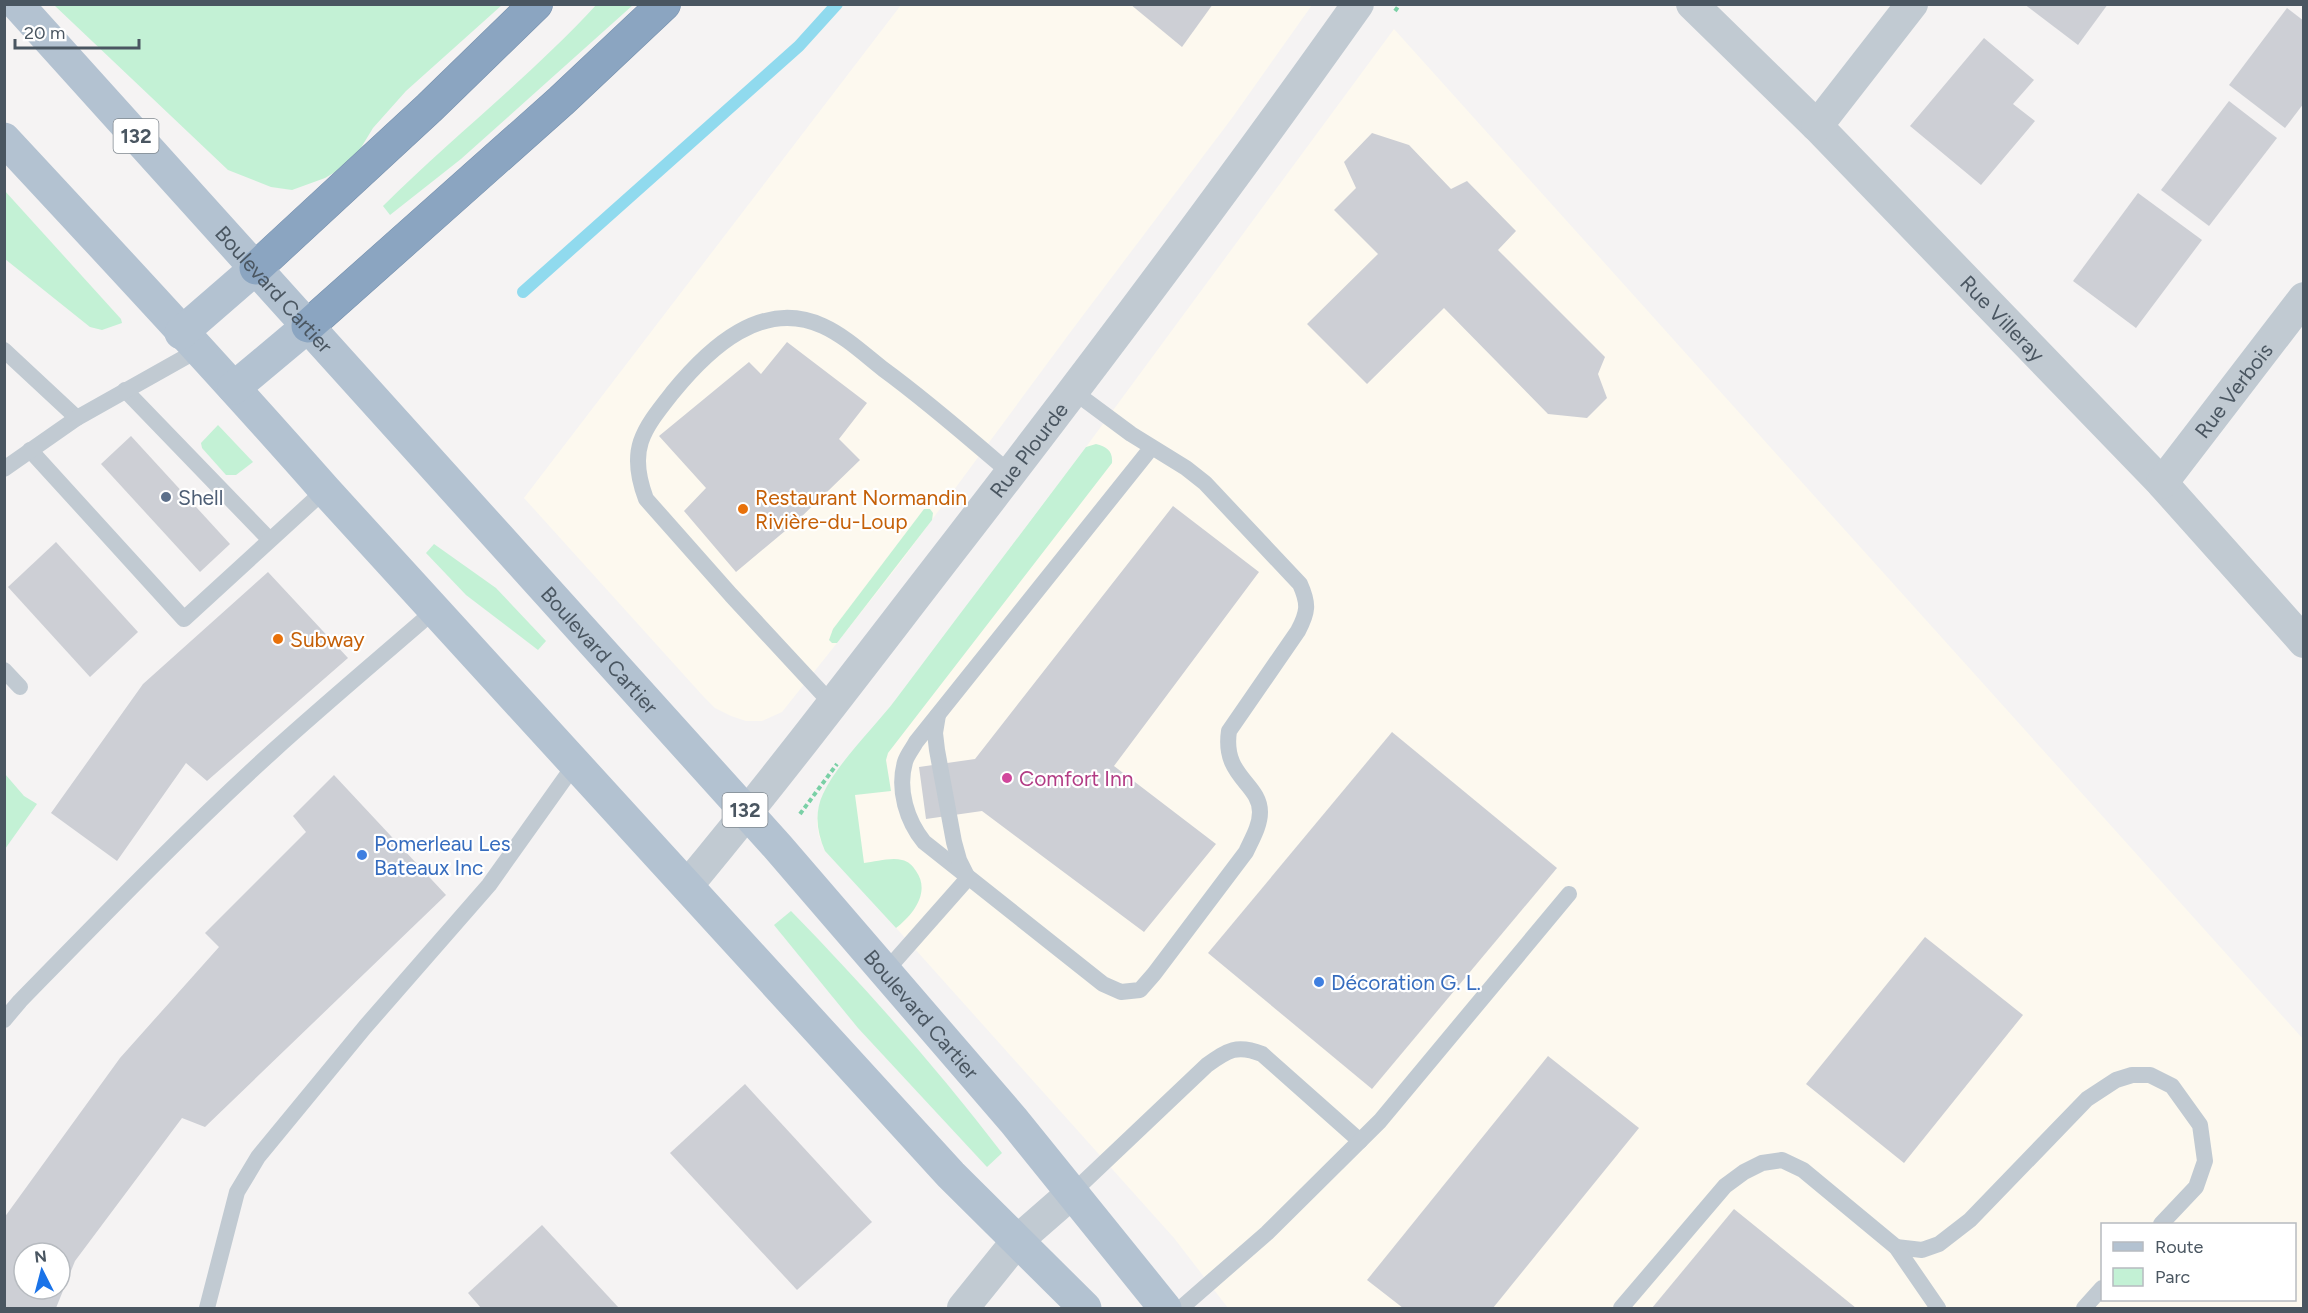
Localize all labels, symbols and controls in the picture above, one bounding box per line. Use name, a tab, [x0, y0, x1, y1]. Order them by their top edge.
scale bar	[15, 12, 140, 50]
text: 20 m	[24, 22, 65, 44]
road number: 132	[114, 119, 158, 153]
street label: Boulevard Cartier	[210, 220, 338, 358]
street label: Rue Villeray	[1955, 270, 2050, 367]
street label: Rue Verbois	[2189, 338, 2278, 443]
street label: Rue Plourde	[984, 397, 1073, 502]
place label: Shell	[178, 485, 223, 510]
place label: Restaurant Normandin Rivière-du-Loup	[755, 485, 967, 534]
marker: Shell	[159, 490, 173, 504]
marker: Restaurant Normandin Rivière-du-Loup	[736, 502, 750, 516]
street label: Boulevard Cartier	[536, 581, 664, 719]
place label: Subway	[290, 627, 364, 652]
marker: Subway	[271, 632, 285, 646]
place label: Comfort Inn	[1019, 766, 1133, 791]
marker: Comfort Inn	[1000, 771, 1014, 785]
road number: 132	[722, 793, 768, 827]
place label: Pomerleau Les Bateaux Inc	[374, 831, 510, 880]
marker: Pomerleau Les Bateaux Inc	[355, 848, 369, 862]
street label: Boulevard Cartier	[859, 944, 984, 1084]
place label: Décoration G. L.	[1331, 970, 1481, 995]
marker: Décoration G. L.	[1312, 975, 1326, 989]
legend	[2101, 1223, 2296, 1301]
text: Route	[2155, 1236, 2204, 1258]
north arrow	[12, 1241, 72, 1301]
text: N	[33, 1246, 48, 1267]
text: Parc	[2155, 1266, 2191, 1288]

